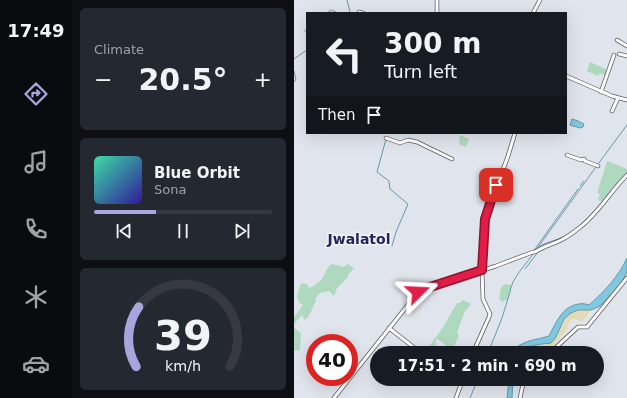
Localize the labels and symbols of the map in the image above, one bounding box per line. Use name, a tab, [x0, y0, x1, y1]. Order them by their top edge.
pin	[479, 168, 513, 202]
district label: Jwalatol	[327, 231, 390, 247]
position arrow	[397, 271, 439, 313]
speed limit sign: 40	[306, 334, 358, 386]

